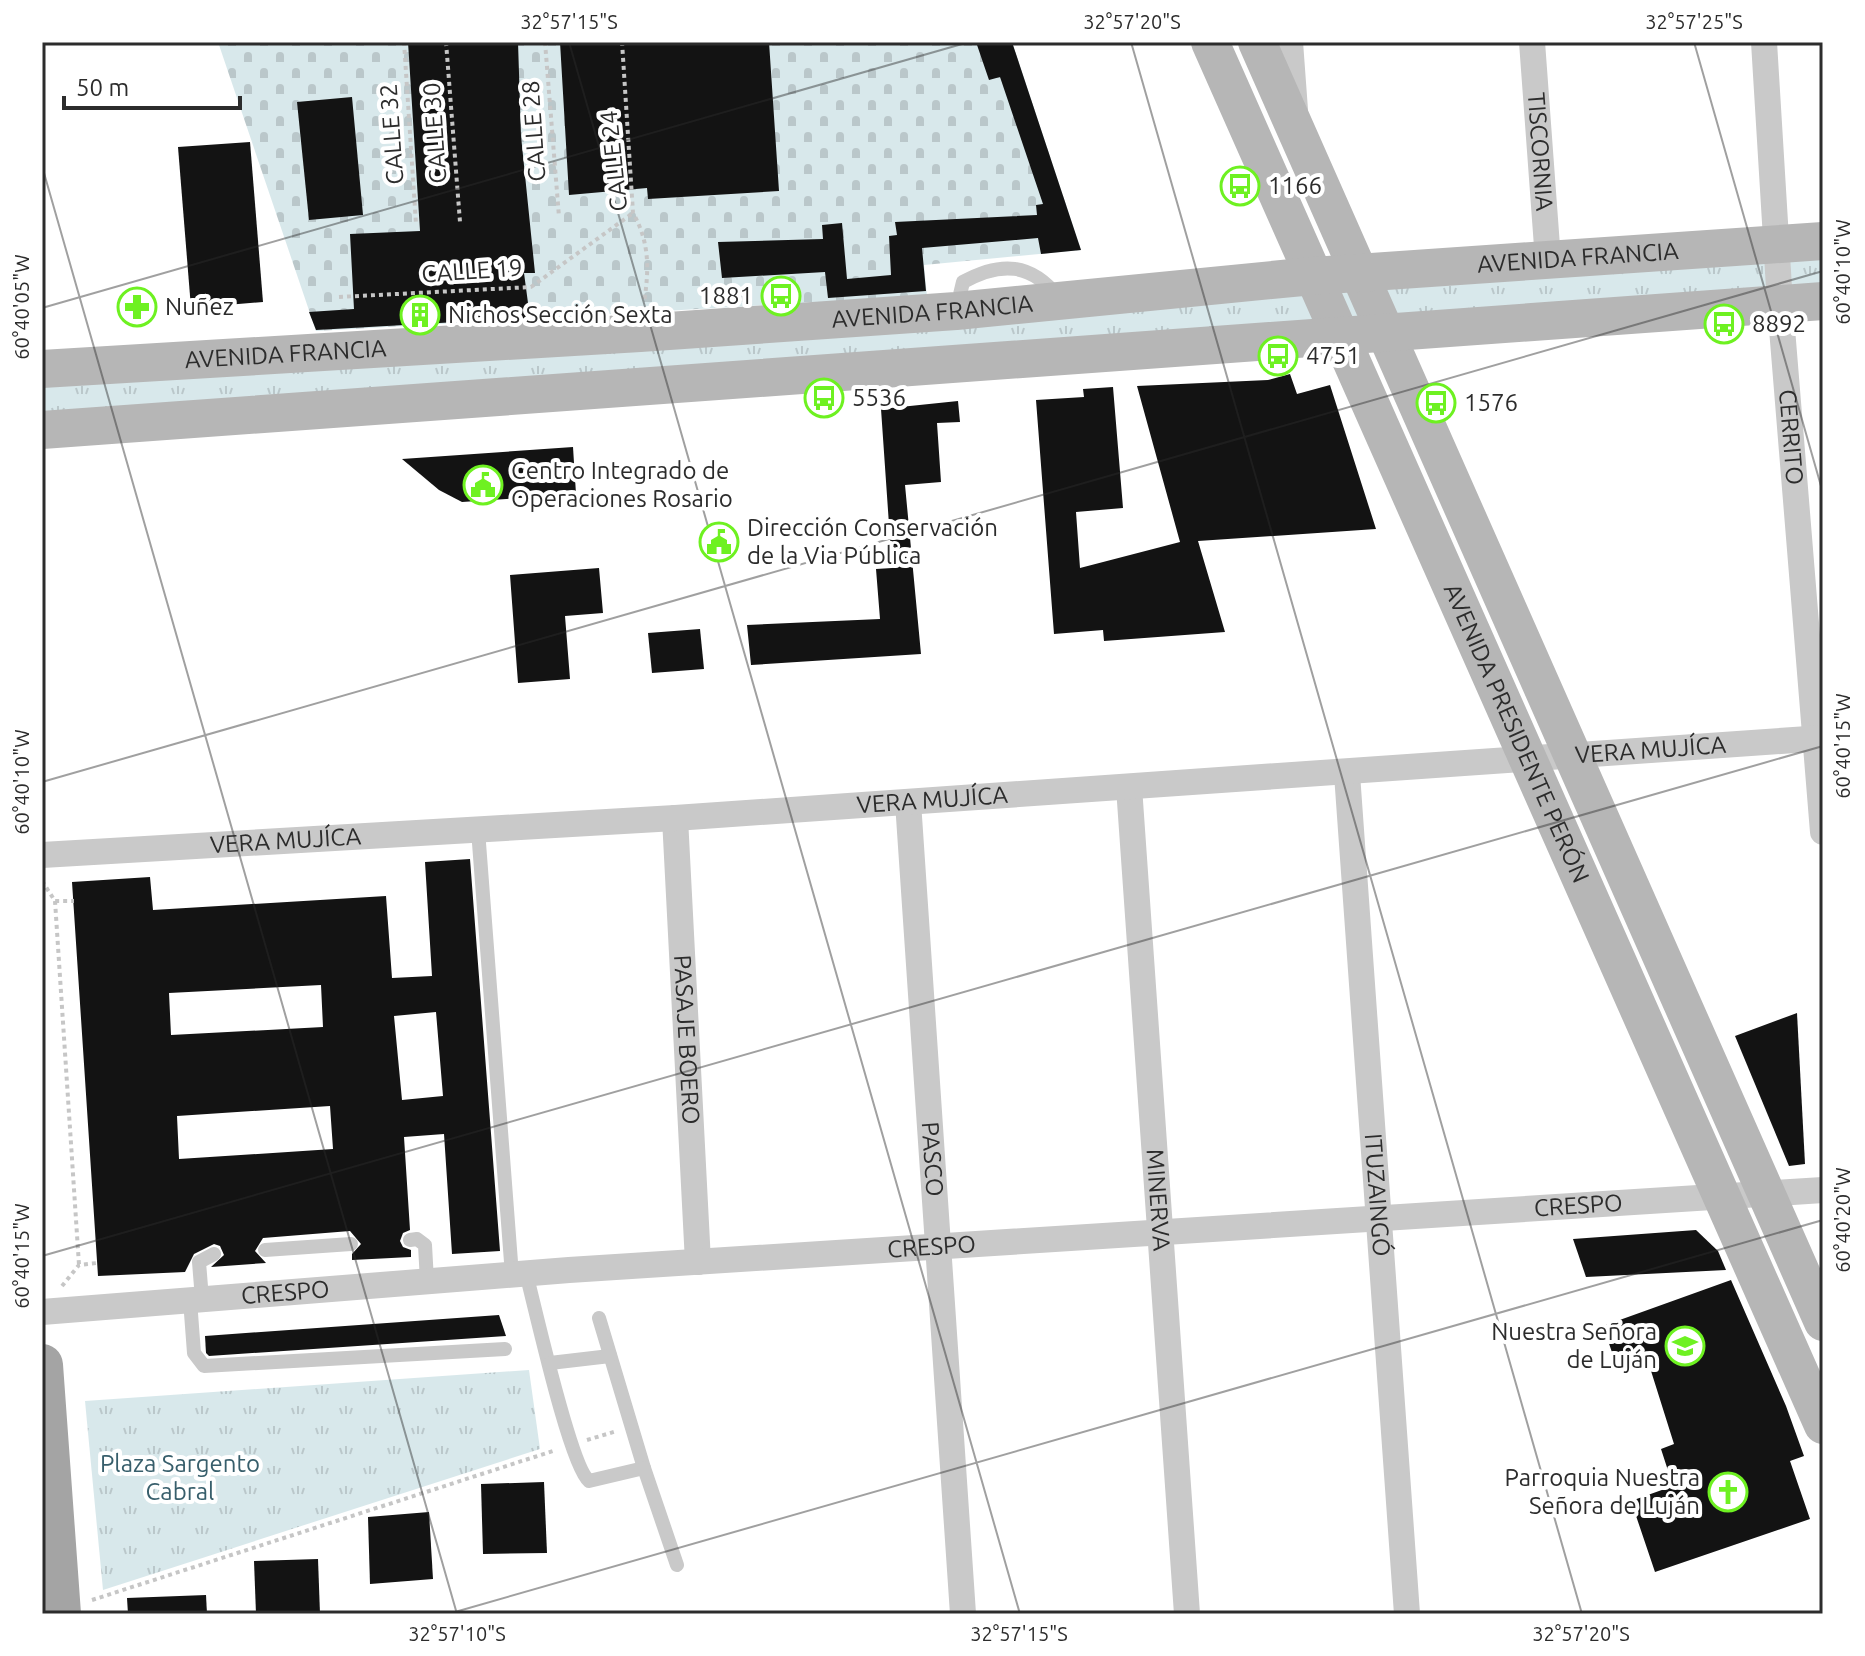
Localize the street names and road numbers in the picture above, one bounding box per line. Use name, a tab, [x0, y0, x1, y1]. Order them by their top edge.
street label: CALLE 28	[516, 80, 551, 183]
street label: CALLE 30	[417, 82, 452, 185]
street label: CALLE 32	[374, 83, 409, 186]
street label: TISCORNIA	[1523, 91, 1558, 212]
street label: CALLE 24	[595, 109, 632, 213]
street label: AVENIDA FRANCIA	[1476, 237, 1680, 278]
street label: CALLE 19	[420, 253, 523, 288]
street label: AVENIDA FRANCIA	[831, 290, 1034, 333]
street label: AVENIDA FRANCIA	[184, 334, 387, 373]
street label: CERRITO	[1774, 388, 1809, 486]
street label: AVENIDA PRESIDENTE PERÓN	[1439, 579, 1595, 887]
street label: VERA MUJÍCA	[1574, 731, 1727, 768]
street label: VERA MUJÍCA	[856, 781, 1009, 818]
street label: VERA MUJÍCA	[209, 822, 362, 858]
street label: PASAJE BOERO	[669, 954, 705, 1125]
street label: PASCO	[917, 1121, 949, 1197]
street label: ITUZAINGÓ	[1360, 1132, 1396, 1257]
street label: MINERVA	[1141, 1148, 1176, 1252]
street label: CRESPO	[1533, 1189, 1623, 1221]
street label: CRESPO	[886, 1230, 977, 1263]
street label: CRESPO	[240, 1275, 330, 1309]

